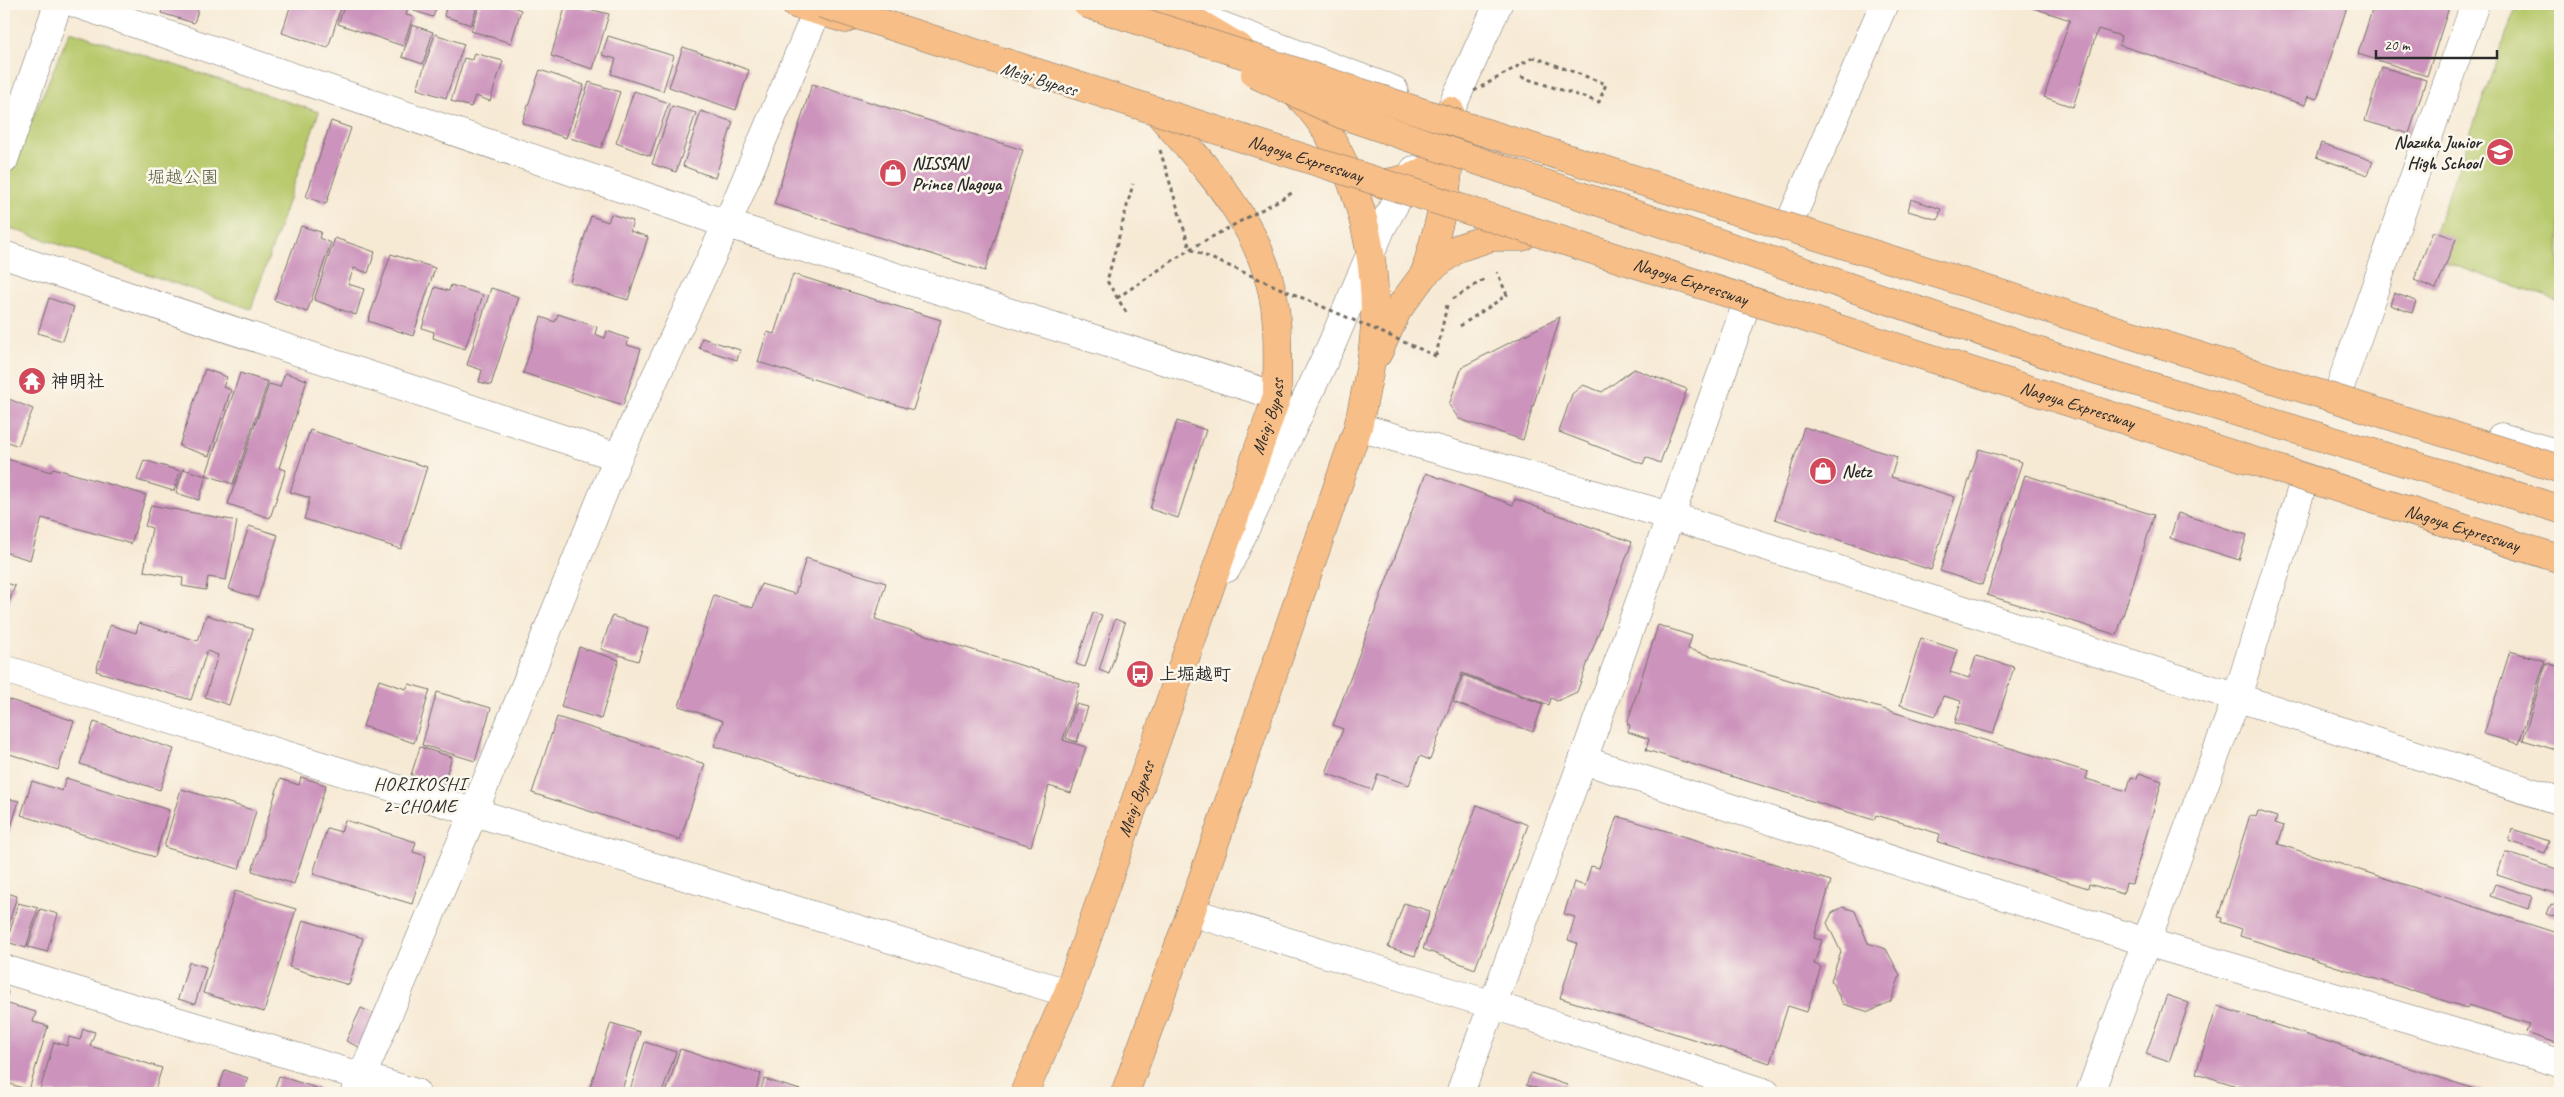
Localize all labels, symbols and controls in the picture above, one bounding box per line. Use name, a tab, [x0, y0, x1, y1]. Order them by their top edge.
scale bar	[2376, 28, 2498, 60]
text: 20 m	[2384, 36, 2411, 55]
street label: Meigi Bypass	[998, 57, 1082, 102]
street label: Nagoya Expressway	[1246, 130, 1368, 188]
place label: Nazuka Junior High School	[2394, 131, 2485, 174]
school or university icon: Nazuka Junior High School	[2485, 137, 2515, 167]
place label: NISSAN Prince Nagoya	[912, 152, 1003, 195]
shop icon: NISSAN Prince Nagoya	[878, 158, 908, 188]
park label: 堀越公園	[147, 166, 219, 188]
street label: Nagoya Expressway	[1631, 253, 1753, 311]
temple icon: 神明社	[17, 366, 47, 396]
place label: 神明社	[51, 370, 105, 392]
street label: Meigi Bypass	[1246, 376, 1288, 457]
street label: Nagoya Expressway	[2017, 376, 2139, 434]
shop icon: Netz	[1808, 456, 1838, 486]
place label: Netz	[1842, 460, 1873, 482]
street label: Nagoya Expressway	[2402, 499, 2524, 557]
bus stop icon: 上堀越町	[1125, 659, 1155, 689]
place label: 上堀越町	[1159, 663, 1231, 685]
street label: Meigi Bypass	[1113, 756, 1160, 840]
district label: HORIKOSHI 2-CHOME	[373, 772, 470, 818]

